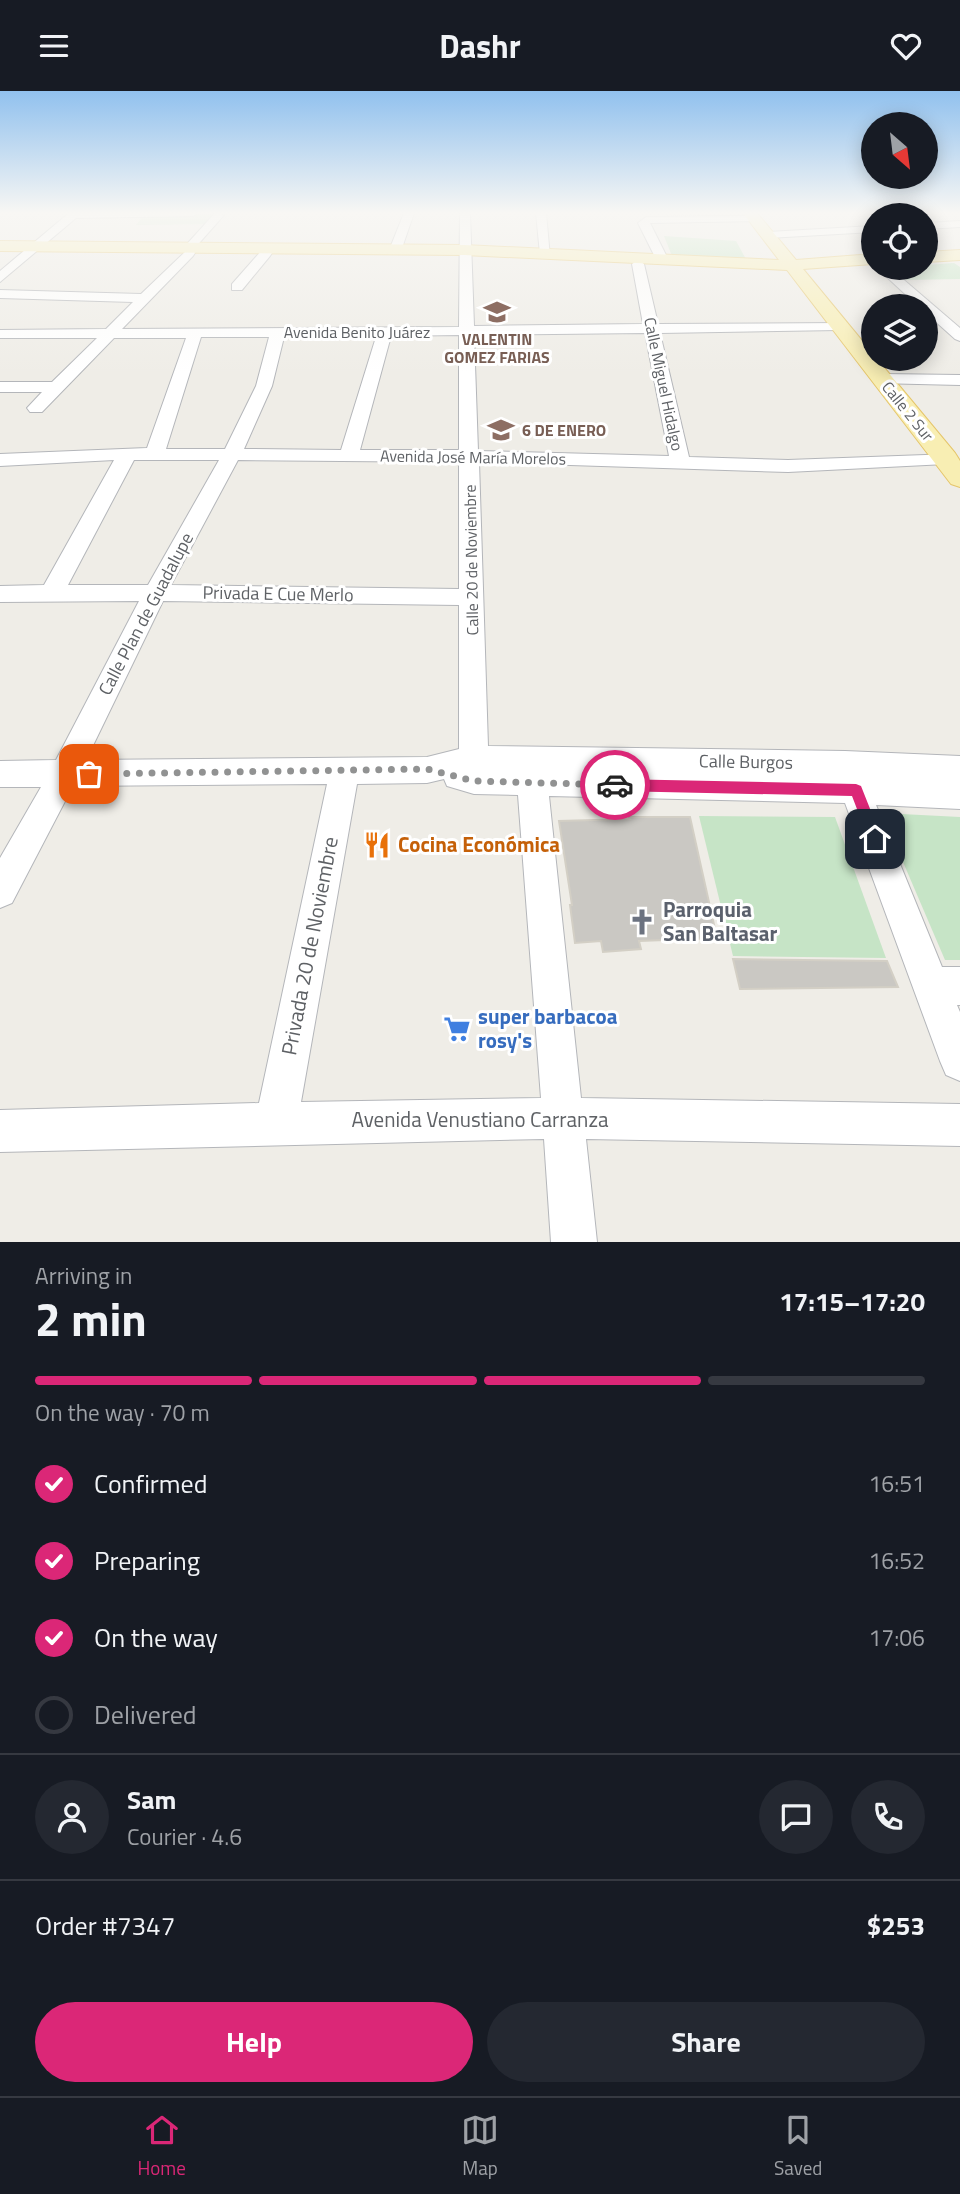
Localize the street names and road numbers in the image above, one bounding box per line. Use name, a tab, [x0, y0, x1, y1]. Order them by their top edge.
street label: Calle Miguel Hidalgo	[638, 315, 690, 453]
street label: Avenida Benito Juárez	[284, 320, 430, 344]
street label: Calle 2 Sur	[876, 376, 940, 446]
street label: Avenida José María Morelos	[380, 443, 566, 471]
street label: Calle 20 de Noviembre	[458, 484, 484, 636]
street label: Calle Plan de Guadalupe	[91, 528, 200, 700]
street label: Privada E Cue Merlo	[202, 579, 354, 608]
street label: Calle Burgos	[699, 747, 793, 776]
street label: Privada 20 de Noviembre	[272, 834, 346, 1058]
street label: Avenida Venustiano Carranza	[352, 1103, 609, 1135]

